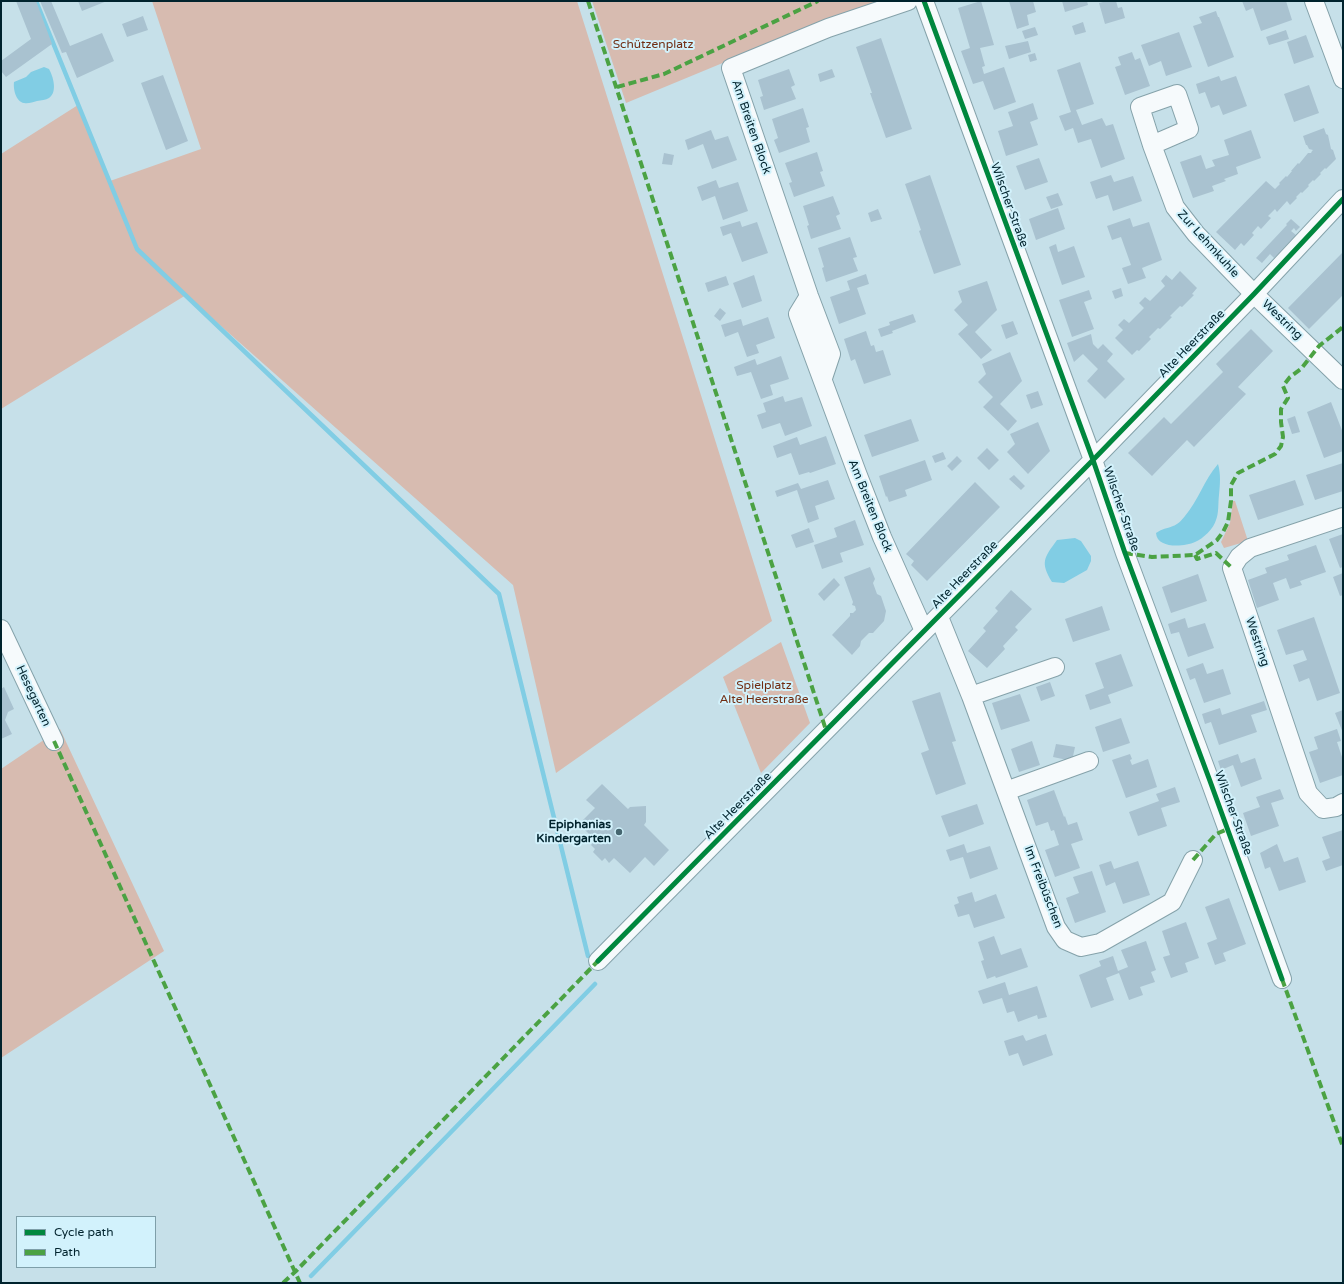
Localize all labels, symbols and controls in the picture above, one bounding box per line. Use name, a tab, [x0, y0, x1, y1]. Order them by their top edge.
park label: Schützenplatz	[613, 38, 693, 52]
street label: Am Breiten Block	[728, 78, 774, 176]
street label: Wilscher Straße	[987, 161, 1031, 249]
street label: Zur Lehmkuhle	[1174, 207, 1242, 281]
street label: Westring	[1259, 297, 1305, 343]
street label: Alte Heerstraße	[1156, 307, 1228, 381]
street label: Am Breiten Block	[845, 458, 895, 554]
street label: Wilscher Straße	[1100, 465, 1142, 553]
street label: Alte Heerstraße	[929, 538, 1001, 612]
street label: Westring	[1242, 615, 1272, 669]
street label: Hesegarten	[13, 663, 53, 729]
park label: Spielplatz Alte Heerstraße	[719, 679, 809, 707]
street label: Alte Heerstraße	[701, 769, 775, 843]
street label: Wilscher Straße	[1211, 769, 1255, 857]
place label: Epiphanias Kindergarten	[536, 818, 611, 846]
marker: Epiphanias Kindergarten	[614, 827, 624, 837]
street label: Im Freibüschen	[1021, 844, 1065, 930]
legend	[16, 1216, 156, 1268]
text: Cycle path	[54, 1225, 113, 1239]
text: Path	[54, 1245, 80, 1259]

